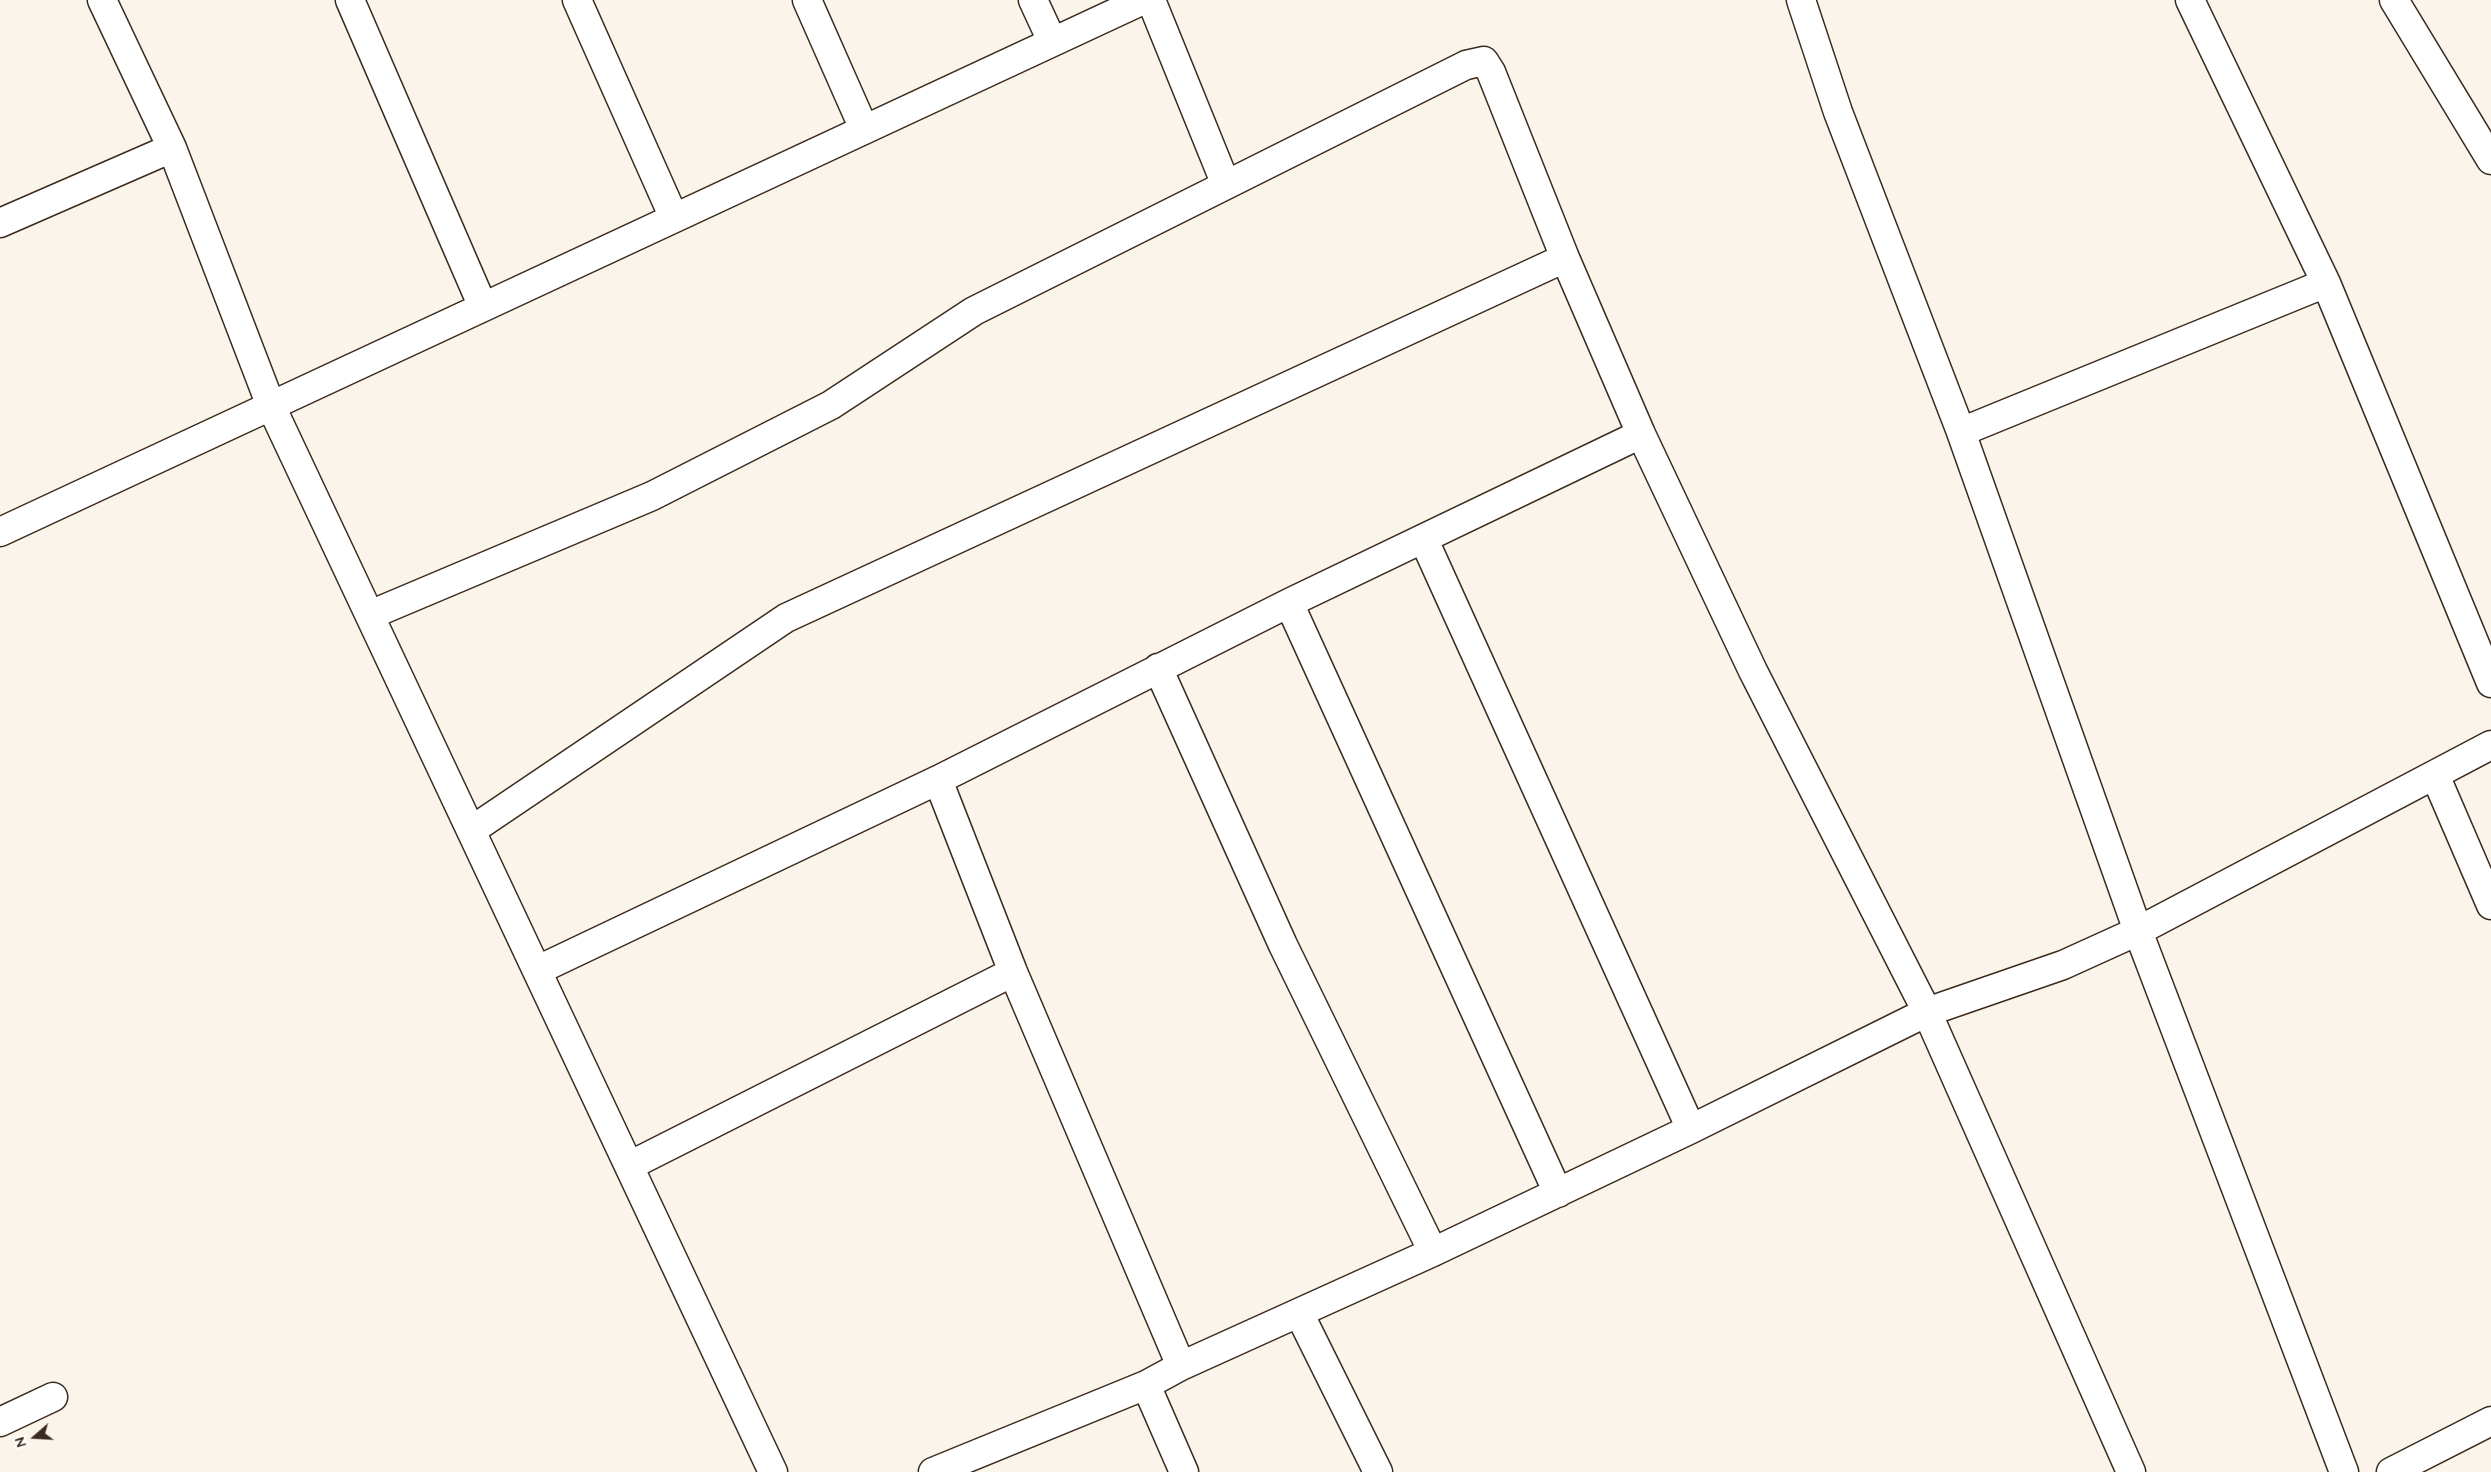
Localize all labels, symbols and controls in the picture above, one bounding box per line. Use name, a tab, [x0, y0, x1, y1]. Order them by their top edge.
north arrow	[10, 1412, 60, 1462]
text: N	[10, 1434, 32, 1449]

